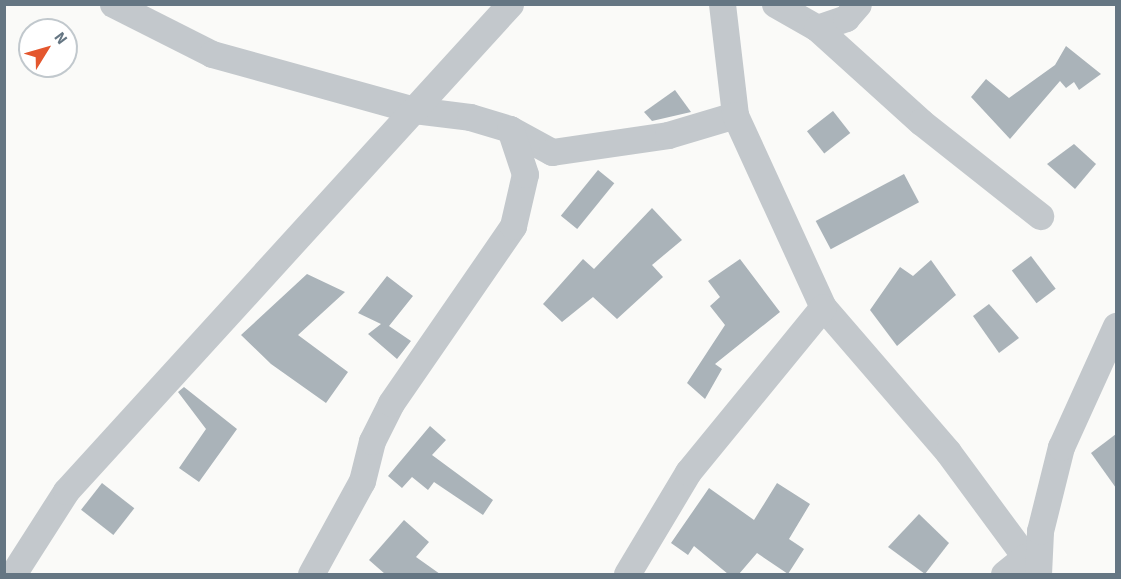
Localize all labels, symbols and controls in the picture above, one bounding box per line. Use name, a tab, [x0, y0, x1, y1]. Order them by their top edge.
north arrow	[18, 18, 78, 78]
text: N	[49, 27, 73, 49]

